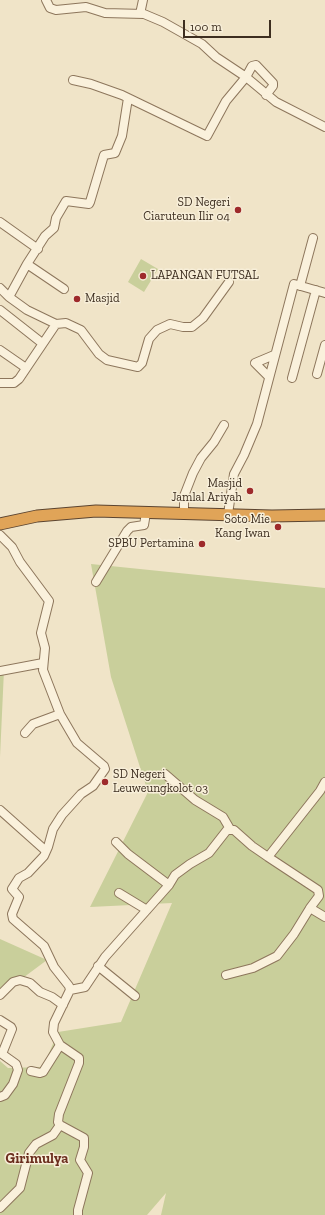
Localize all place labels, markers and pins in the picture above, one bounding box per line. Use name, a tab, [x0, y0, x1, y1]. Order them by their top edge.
place label: SD Negeri Ciaruteun Ilir 04	[143, 196, 230, 224]
marker: SD Negeri Ciaruteun Ilir 04	[233, 205, 243, 215]
place label: LAPANGAN FUTSAL	[151, 269, 259, 283]
marker: LAPANGAN FUTSAL	[138, 271, 148, 281]
place label: Masjid	[85, 292, 119, 306]
marker: Masjid	[72, 294, 82, 304]
place label: Masjid Jamlal Ariyah	[171, 477, 242, 505]
marker: Masjid Jamlal Ariyah	[245, 486, 255, 496]
place label: Soto Mie Kang Iwan	[215, 513, 270, 541]
marker: Soto Mie Kang Iwan	[273, 522, 283, 532]
place label: SPBU Pertamina	[108, 537, 194, 551]
marker: SPBU Pertamina	[197, 539, 207, 549]
place label: SD Negeri Leuweungkolot 03	[113, 768, 208, 796]
marker: SD Negeri Leuweungkolot 03	[100, 777, 110, 787]

